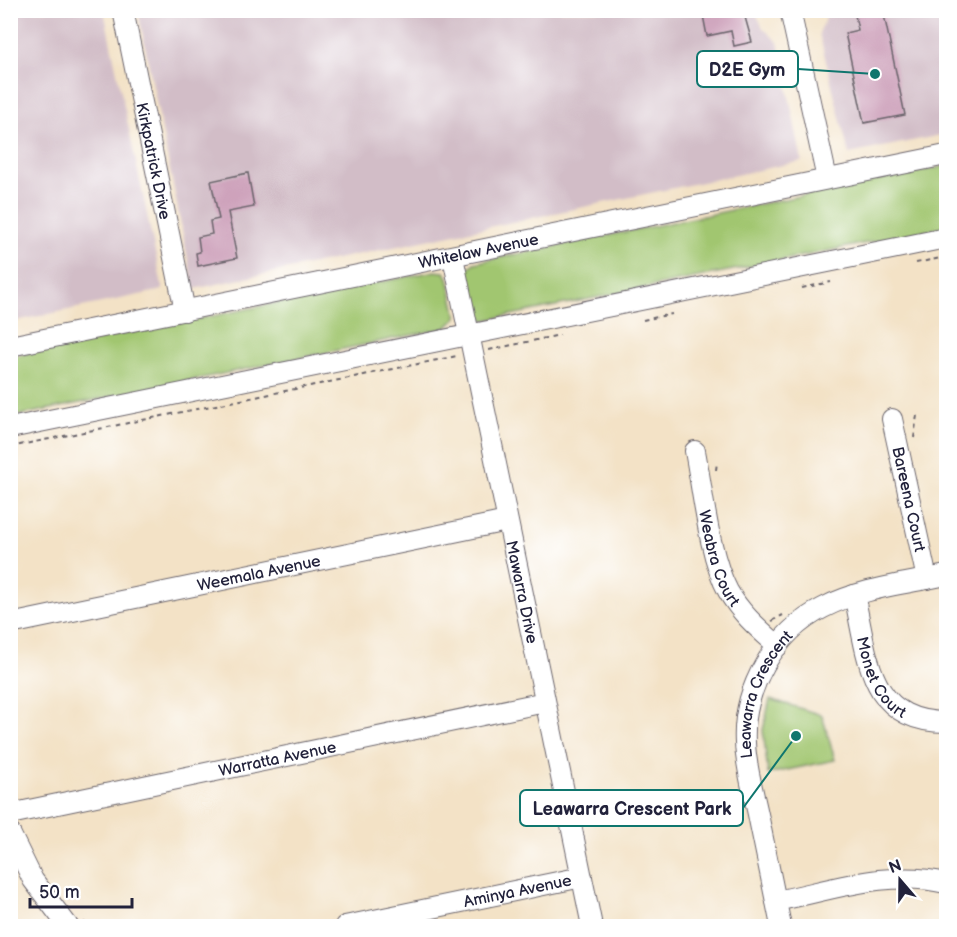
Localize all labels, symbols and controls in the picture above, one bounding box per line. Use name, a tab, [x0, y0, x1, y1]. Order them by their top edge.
callout: D2E Gym	[697, 51, 798, 87]
text: D2E Gym	[709, 60, 785, 81]
street label: Kirkpatrick Drive	[131, 101, 174, 222]
street label: Whitelaw Avenue	[417, 230, 541, 273]
street label: Bareena Court	[887, 445, 929, 554]
street label: Weabra Court	[694, 509, 743, 611]
street label: Mawarra Drive	[501, 539, 541, 646]
street label: Weemala Avenue	[196, 552, 323, 596]
street label: Leawarra Crescent	[737, 627, 797, 759]
street label: Monet Court	[852, 635, 909, 723]
street label: Warratta Avenue	[217, 738, 338, 781]
callout: Leawarra Crescent Park	[520, 790, 743, 826]
text: Leawarra Crescent Park	[532, 799, 732, 820]
north arrow	[870, 850, 930, 910]
text: N	[886, 856, 904, 878]
scale bar	[30, 871, 132, 909]
street label: Aminya Avenue	[462, 871, 574, 912]
text: 50 m	[39, 882, 80, 903]

